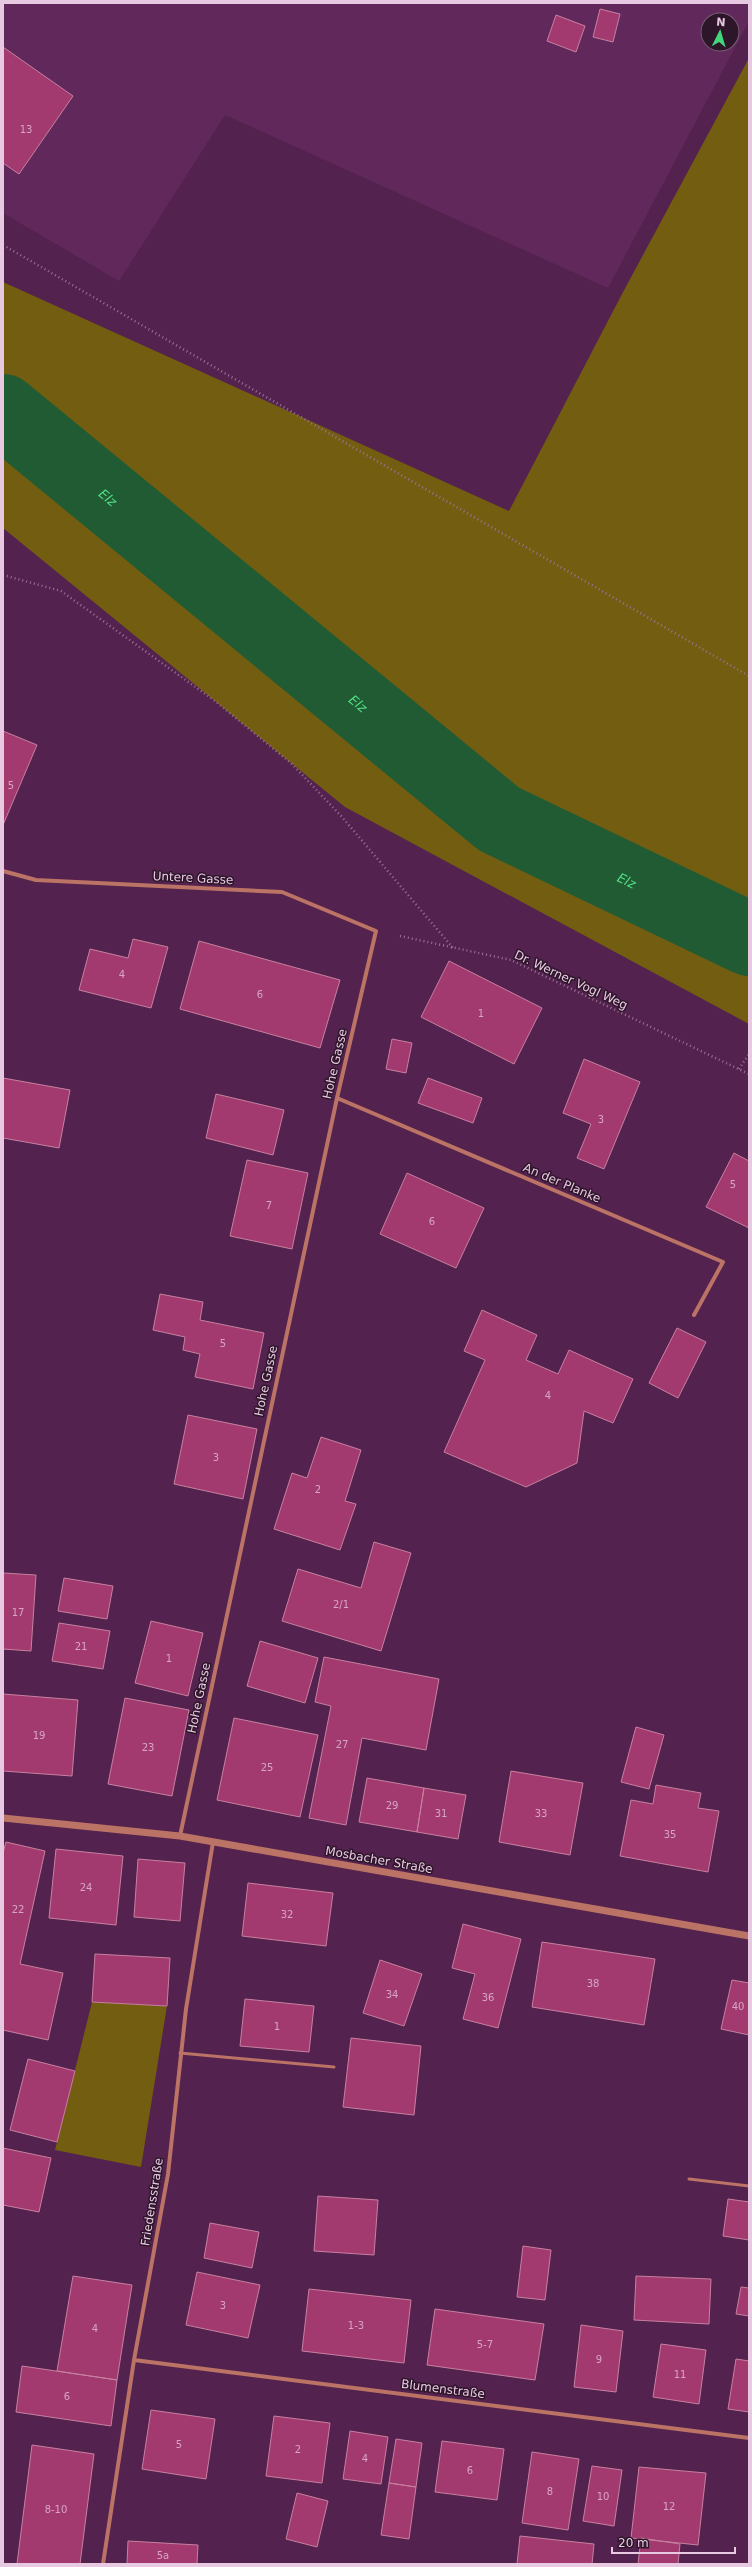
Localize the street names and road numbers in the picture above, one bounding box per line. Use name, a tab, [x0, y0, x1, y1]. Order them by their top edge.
street label: Untere Gasse	[152, 869, 234, 887]
street label: Dr. Werner Vogl Weg	[512, 948, 630, 1012]
street label: Hohe Gasse	[320, 1027, 350, 1101]
street label: An der Planke	[521, 1160, 603, 1206]
street label: Hohe Gasse	[252, 1344, 280, 1418]
street label: Hohe Gasse	[185, 1661, 213, 1735]
street label: Mosbacher Straße	[324, 1844, 434, 1876]
street label: Friedensstraße	[138, 2157, 166, 2247]
street label: Blumenstraße	[400, 2377, 486, 2401]

